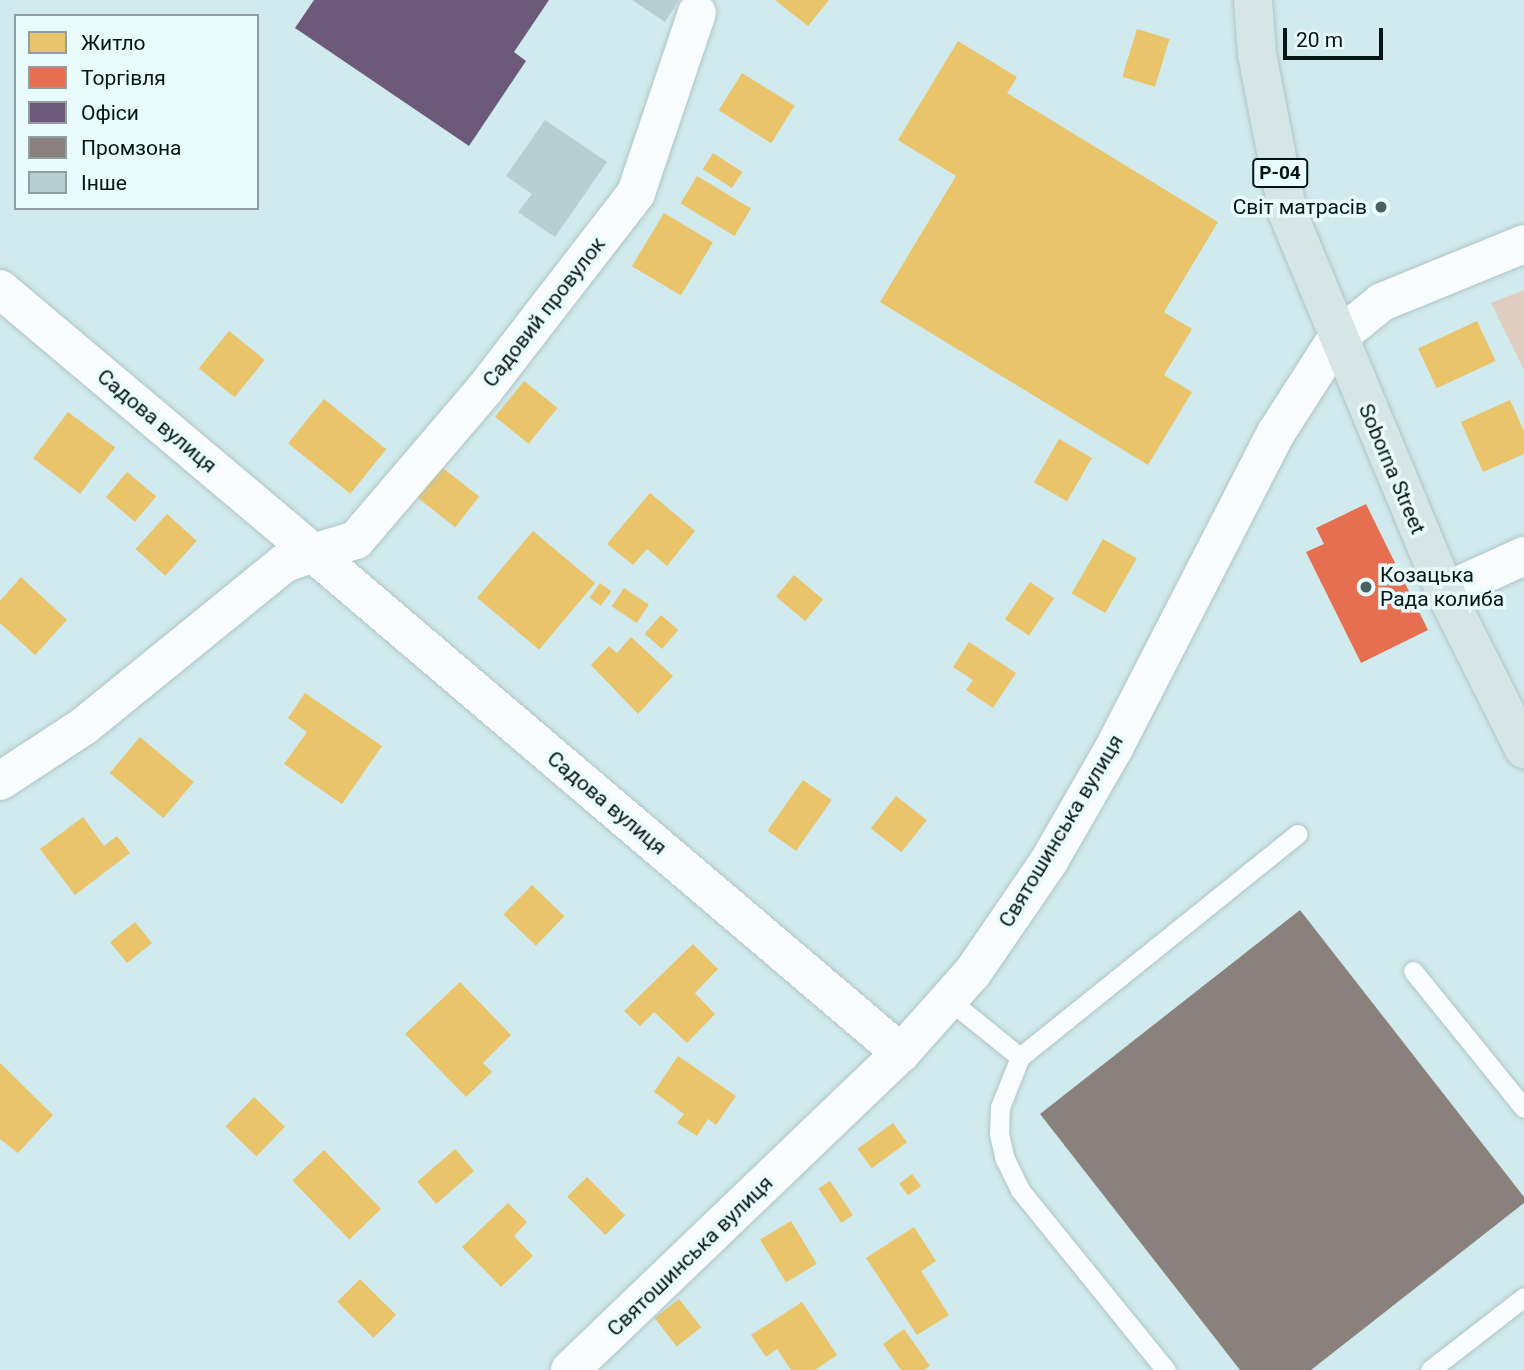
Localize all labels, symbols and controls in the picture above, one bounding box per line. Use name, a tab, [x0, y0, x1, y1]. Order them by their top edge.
legend	[14, 14, 259, 210]
scale bar	[1286, 14, 1386, 58]
text: 20 m	[1296, 28, 1343, 52]
text: Житло	[81, 31, 146, 55]
text: Торгівля	[81, 66, 166, 90]
text: Офіси	[81, 101, 139, 125]
text: Промзона	[81, 136, 182, 160]
road number: Р-04	[1252, 158, 1308, 188]
text: Інше	[81, 171, 127, 195]
place label: Світ матрасів	[1233, 194, 1367, 220]
marker: Світ матрасів	[1373, 199, 1389, 215]
street label: Садовий провулок	[477, 232, 611, 392]
street label: Садова вулиця	[92, 364, 222, 478]
street label: Soborna Street	[1353, 400, 1431, 538]
place label: Козацька Рада колиба	[1380, 562, 1504, 612]
marker: Козацька Рада колиба	[1358, 579, 1374, 595]
street label: Святошинська вулиця	[993, 730, 1129, 932]
street label: Садова вулиця	[542, 746, 672, 860]
street label: Святошинська вулиця	[602, 1170, 778, 1342]

